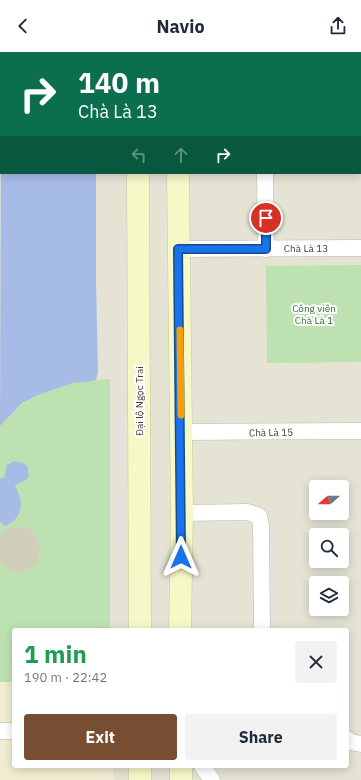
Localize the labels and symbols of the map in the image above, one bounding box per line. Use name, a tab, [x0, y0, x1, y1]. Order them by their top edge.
pin	[249, 201, 283, 235]
street label: Chà Là 13	[284, 242, 328, 255]
park label: Công viên Chà Là 1	[292, 302, 336, 327]
street label: Đại lộ Ngọc Trai	[133, 366, 146, 436]
street label: Chà Là 15	[249, 426, 293, 439]
north arrow	[309, 480, 349, 520]
position arrow	[160, 536, 202, 578]

